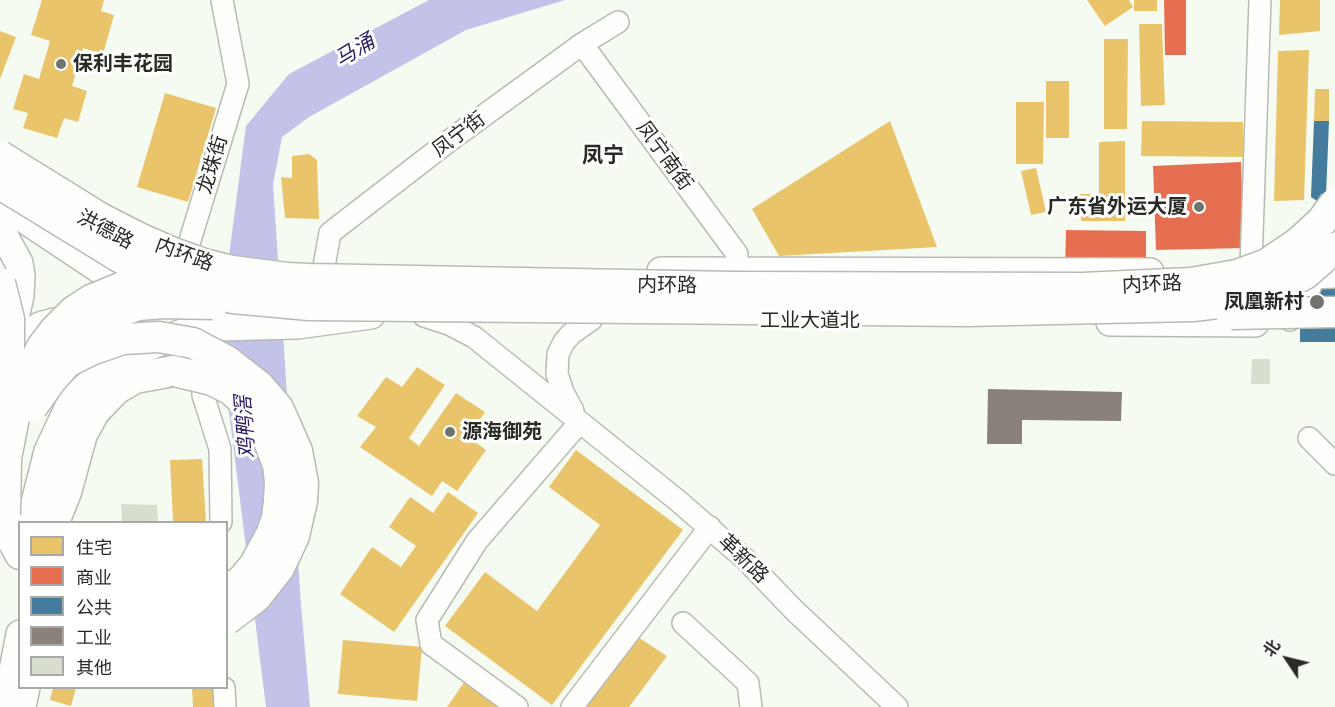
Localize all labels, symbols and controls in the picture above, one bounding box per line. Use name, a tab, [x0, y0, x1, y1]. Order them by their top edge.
water label: 马涌	[331, 29, 379, 73]
place label: 保利丰花园	[73, 52, 173, 76]
marker: 保利丰花园	[54, 57, 68, 71]
street label: 凤宁街	[428, 107, 490, 163]
street label: 凤宁南街	[631, 117, 697, 195]
street label: 龙珠街	[193, 133, 233, 197]
district label: 凤宁	[582, 143, 624, 169]
place label: 广东省外运大厦	[1047, 195, 1187, 219]
marker: 广东省外运大厦	[1192, 200, 1206, 214]
street label: 洪德路	[73, 205, 137, 255]
street label: 内环路	[152, 233, 216, 277]
street label: 内环路	[1121, 271, 1183, 299]
street label: 内环路	[637, 273, 697, 299]
place label: 凤凰新村	[1224, 290, 1304, 314]
marker: 凤凰新村	[1308, 293, 1326, 311]
street label: 工业大道北	[760, 309, 860, 333]
water label: 鸡鸭滘	[231, 395, 261, 459]
place label: 源海御苑	[462, 420, 542, 444]
marker: 源海御苑	[443, 425, 457, 439]
legend	[18, 521, 228, 689]
street label: 革新路	[713, 530, 773, 588]
text: 住宅	[76, 537, 112, 559]
text: 商业	[76, 567, 112, 589]
text: 公共	[76, 597, 112, 619]
text: 工业	[76, 627, 112, 649]
north arrow	[1257, 629, 1317, 689]
text: 北	[1259, 636, 1284, 660]
text: 其他	[76, 657, 112, 679]

